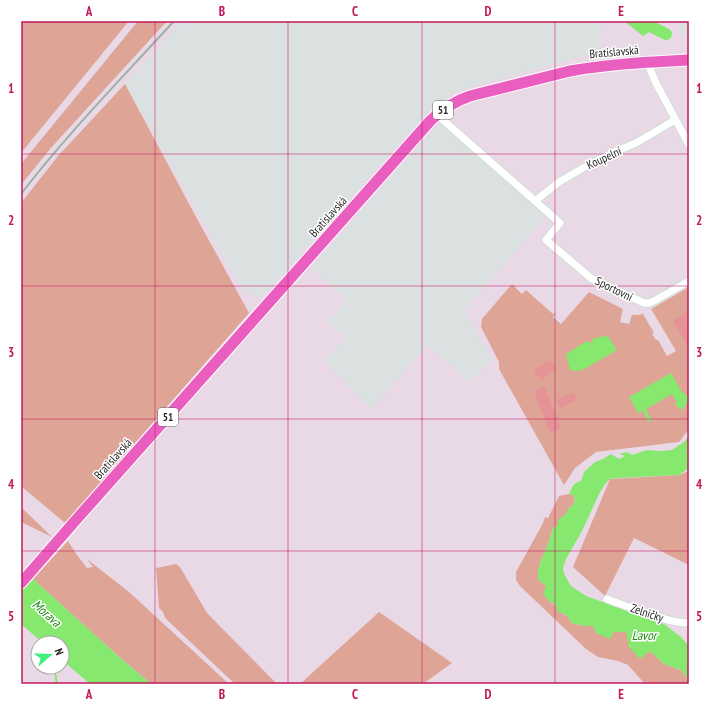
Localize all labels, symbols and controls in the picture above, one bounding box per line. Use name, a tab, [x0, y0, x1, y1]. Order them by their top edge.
text: A	[85, 3, 93, 20]
text: B	[219, 3, 225, 20]
text: C	[352, 3, 358, 20]
text: D	[485, 3, 492, 20]
text: E	[618, 3, 624, 20]
street label: Bratislavská	[589, 42, 639, 61]
text: 1	[8, 80, 14, 97]
text: 1	[696, 80, 702, 97]
road number: 51	[433, 101, 453, 119]
street label: Koupelní	[584, 143, 624, 172]
street label: Bratislavská	[306, 193, 350, 240]
text: 2	[8, 212, 14, 229]
text: 2	[696, 212, 702, 229]
street label: Sportovní	[593, 273, 636, 304]
text: 3	[8, 344, 14, 361]
text: 3	[696, 344, 702, 361]
road number: 51	[158, 408, 178, 426]
street label: Bratislavská	[91, 435, 135, 482]
text: 4	[8, 476, 15, 493]
text: 4	[696, 476, 703, 493]
water label: Morava	[29, 596, 65, 631]
street label: Zelničky	[629, 600, 666, 625]
text: 5	[8, 608, 14, 625]
text: 5	[696, 608, 702, 625]
water label: Lavor	[632, 627, 659, 644]
north arrow	[30, 635, 70, 675]
text: N	[52, 646, 67, 657]
text: A	[85, 686, 93, 703]
text: B	[219, 686, 225, 703]
text: C	[352, 686, 358, 703]
text: D	[485, 686, 492, 703]
text: E	[618, 686, 624, 703]

